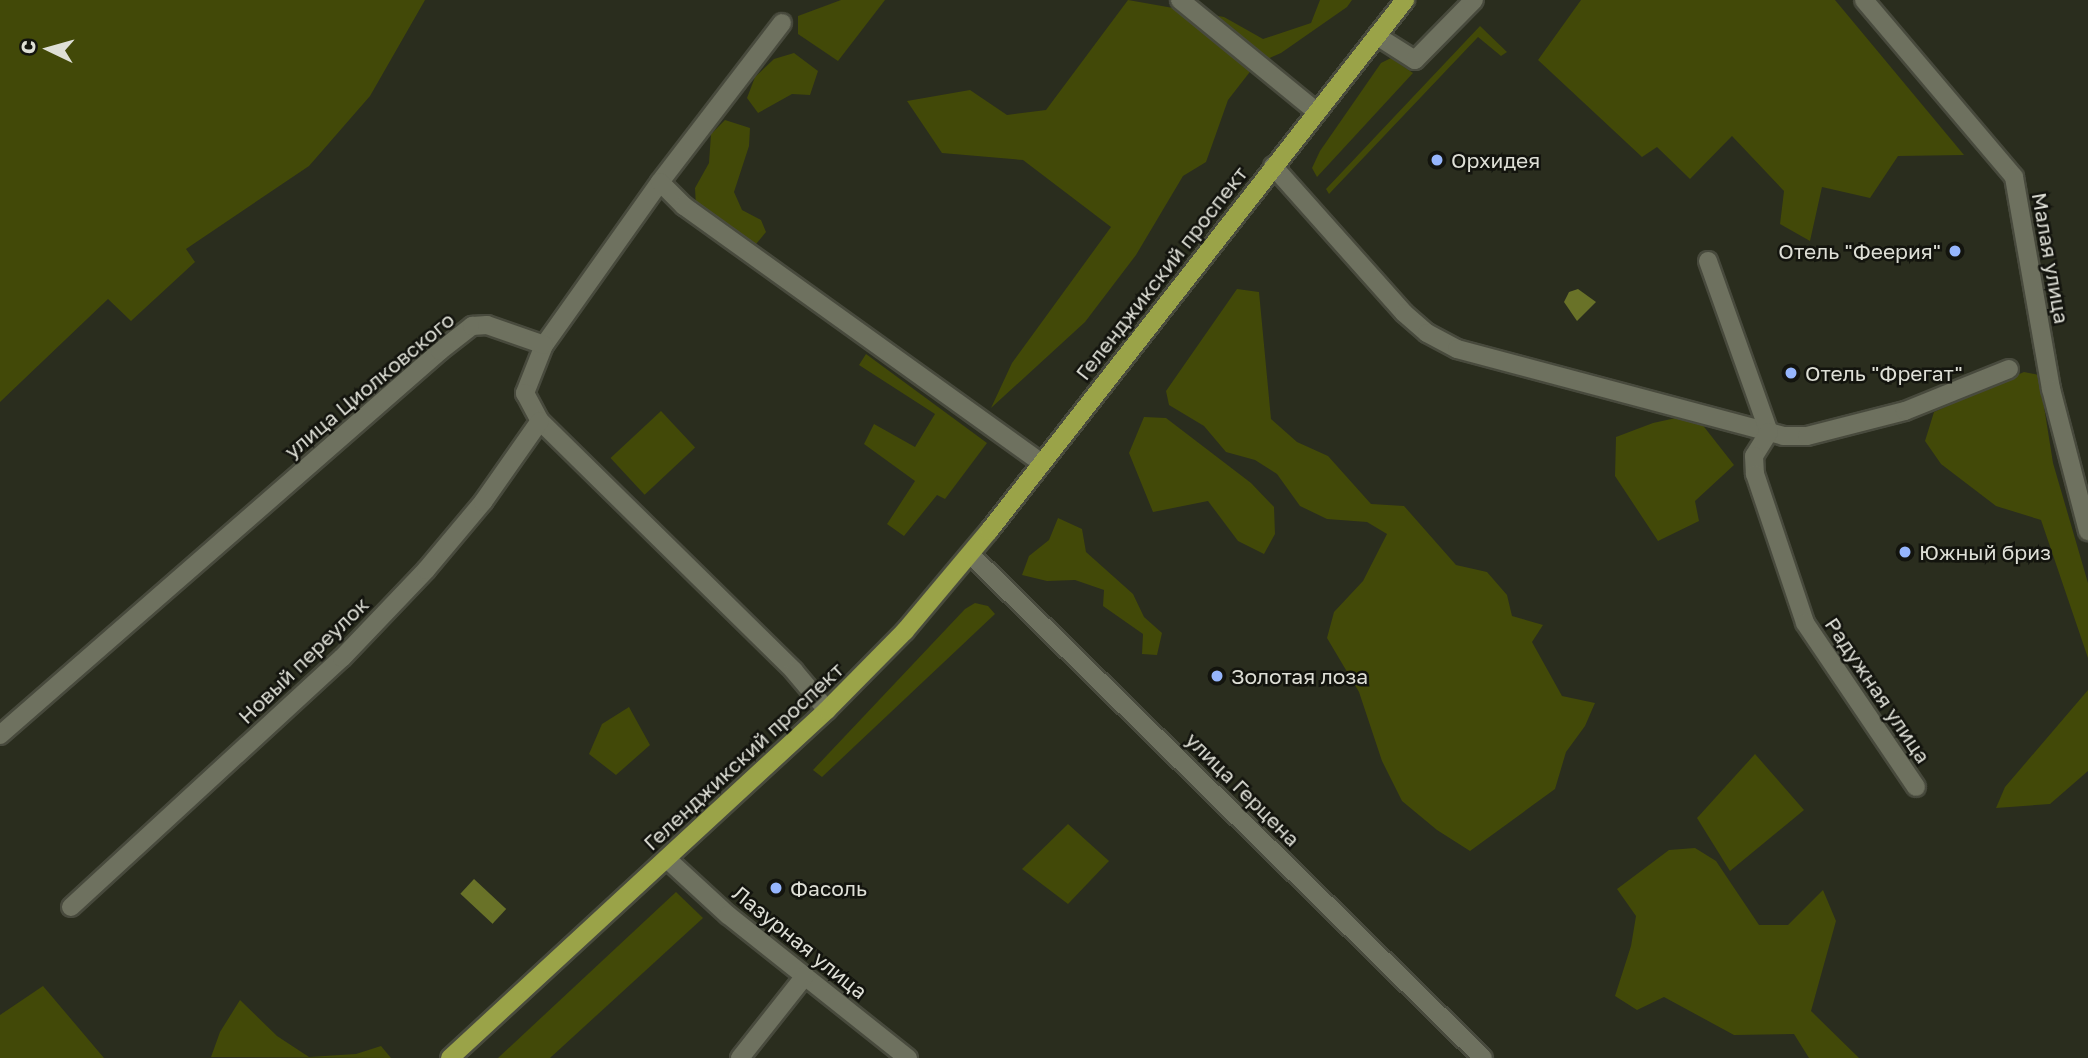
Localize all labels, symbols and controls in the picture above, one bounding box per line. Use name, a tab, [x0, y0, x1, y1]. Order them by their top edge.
north arrow	[14, 14, 84, 84]
text: С	[16, 39, 40, 55]
place label: Орхидея	[1451, 147, 1540, 173]
marker: Орхидея	[1429, 152, 1445, 168]
street label: Геленджикский проспект	[1070, 161, 1252, 385]
street label: Малая улица	[2027, 190, 2075, 326]
place label: Отель "Феерия"	[1778, 238, 1941, 264]
marker: Отель "Феерия"	[1947, 243, 1963, 259]
street label: улица Циолковского	[279, 307, 459, 463]
place label: Отель "Фрегат"	[1805, 360, 1963, 386]
marker: Отель "Фрегат"	[1783, 365, 1799, 381]
place label: Южный бриз	[1919, 539, 2051, 565]
marker: Южный бриз	[1897, 544, 1913, 560]
street label: Новый переулок	[233, 591, 373, 729]
street label: Радужная улица	[1820, 612, 1936, 768]
street label: Геленджикский проспект	[638, 657, 848, 855]
place label: Золотая лоза	[1231, 663, 1368, 689]
marker: Золотая лоза	[1209, 668, 1225, 684]
street label: улица Герцена	[1181, 727, 1305, 851]
place label: Фасоль	[790, 875, 867, 901]
street label: Лазурная улица	[728, 880, 872, 1004]
marker: Фасоль	[768, 880, 784, 896]

